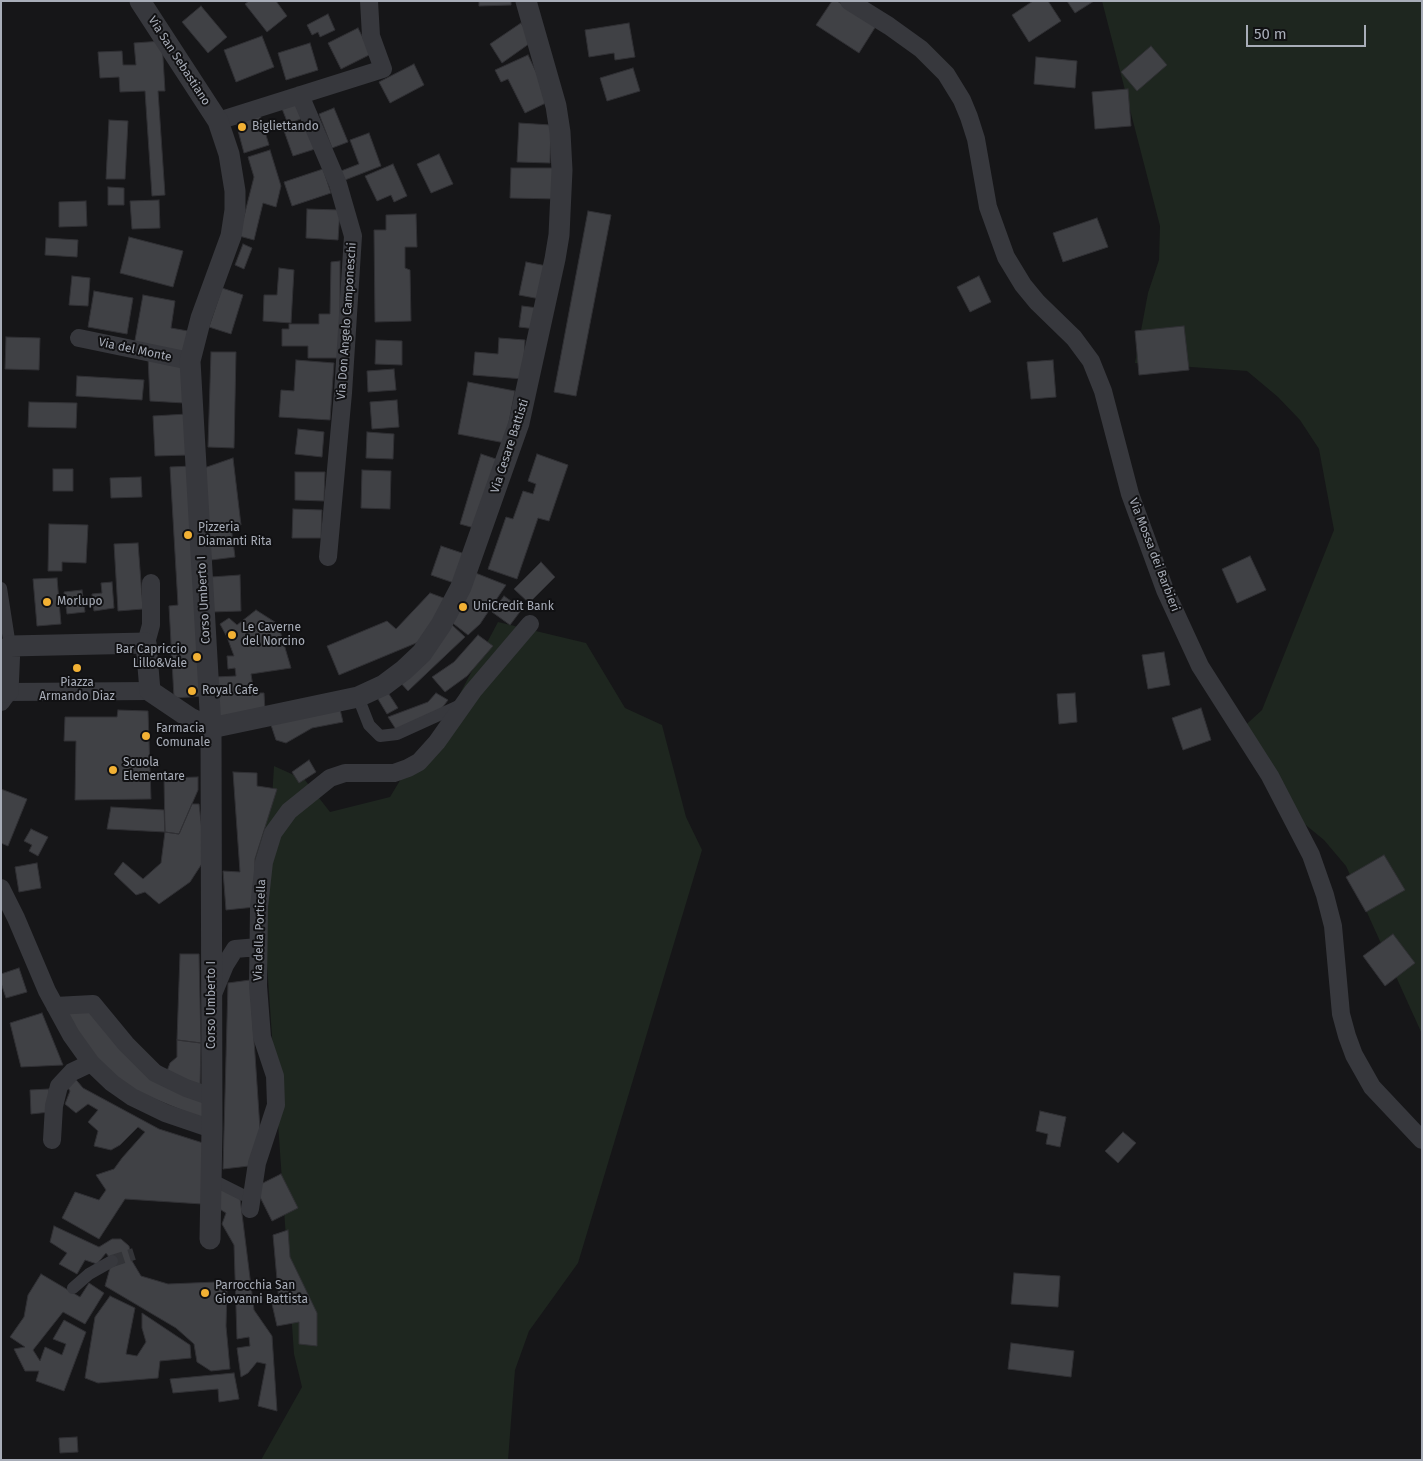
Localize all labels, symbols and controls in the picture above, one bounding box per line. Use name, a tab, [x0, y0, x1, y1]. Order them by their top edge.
street label: Via San Sebastiano	[145, 14, 213, 108]
scale bar	[1248, 15, 1368, 47]
text: 50 m	[1254, 25, 1287, 43]
place label: Bigliettando	[252, 120, 319, 134]
marker: Bigliettando	[236, 121, 248, 133]
street label: Via Don Angelo Camponeschi	[334, 242, 360, 400]
street label: Via del Monte	[97, 335, 173, 365]
street label: Via Cesare Battisti	[488, 397, 532, 495]
street label: Via Mossa dei Barbieri	[1126, 496, 1182, 614]
place label: Pizzeria Diamanti Rita	[198, 521, 272, 549]
marker: Pizzeria Diamanti Rita	[182, 529, 194, 541]
street label: Corso Umberto I	[195, 556, 213, 644]
place label: Morlupo	[57, 595, 103, 609]
marker: Morlupo	[41, 596, 53, 608]
place label: UniCredit Bank	[473, 600, 554, 614]
marker: UniCredit Bank	[457, 601, 469, 613]
place label: Le Caverne del Norcino	[242, 621, 305, 649]
marker: Le Caverne del Norcino	[226, 629, 238, 641]
place label: Bar Capriccio Lillo&Vale	[115, 643, 187, 671]
marker: Bar Capriccio Lillo&Vale	[191, 651, 203, 663]
marker: Piazza Armando Diaz	[71, 662, 83, 674]
place label: Piazza Armando Diaz	[39, 676, 115, 704]
place label: Royal Cafe	[202, 684, 258, 698]
marker: Royal Cafe	[186, 685, 198, 697]
place label: Farmacia Comunale	[156, 722, 210, 750]
marker: Farmacia Comunale	[140, 730, 152, 742]
place label: Scuola Elementare	[123, 756, 185, 784]
marker: Scuola Elementare	[107, 764, 119, 776]
street label: Via della Porticella	[251, 879, 269, 981]
street label: Corso Umberto I	[205, 961, 219, 1049]
place label: Parrocchia San Giovanni Battista	[215, 1279, 308, 1307]
marker: Parrocchia San Giovanni Battista	[199, 1287, 211, 1299]

